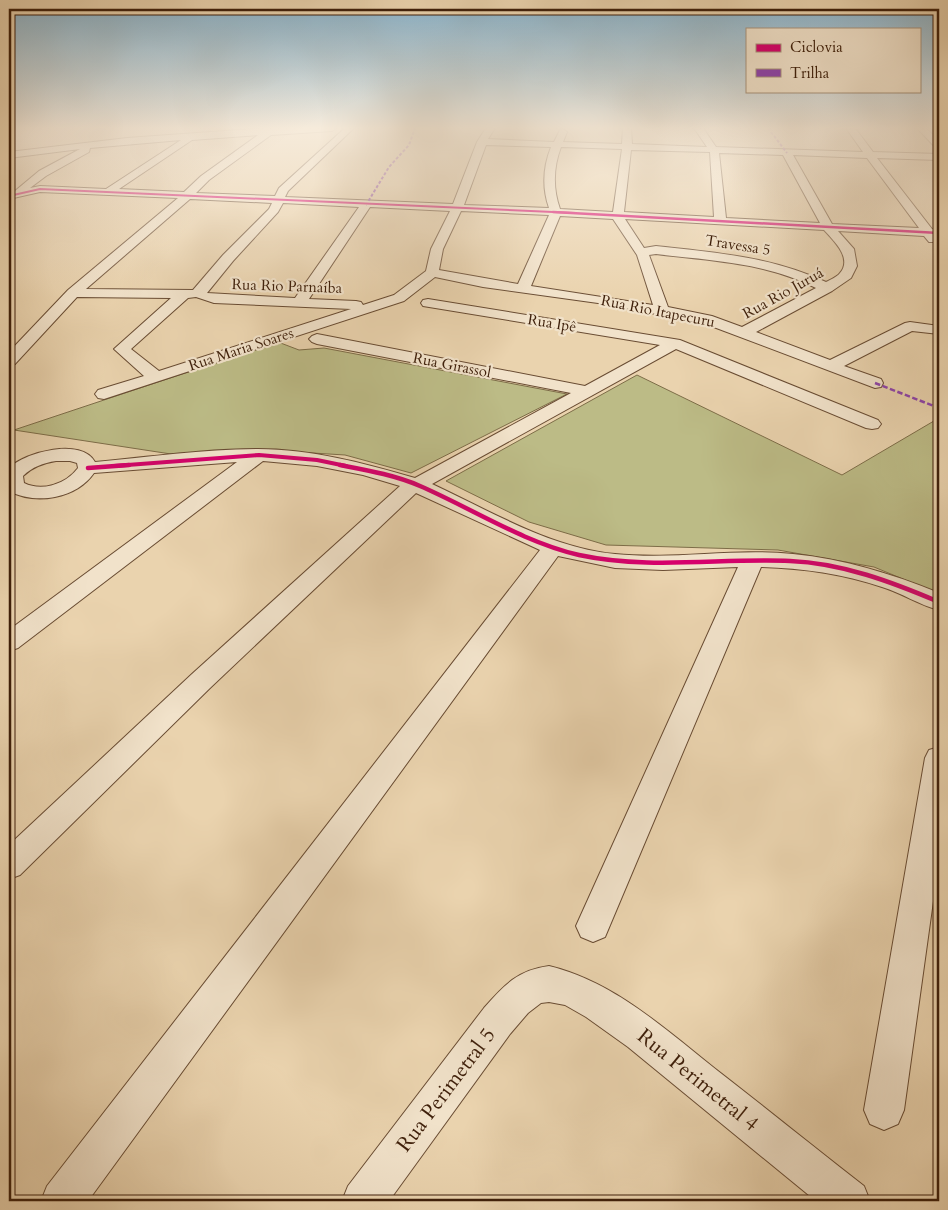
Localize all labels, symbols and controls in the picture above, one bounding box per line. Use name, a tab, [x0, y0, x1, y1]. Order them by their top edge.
legend	[746, 28, 920, 92]
text: Ciclovia	[790, 37, 843, 57]
text: Trilha	[790, 63, 830, 83]
street label: Travessa 5	[704, 230, 772, 260]
street label: Rua Rio Juruá	[739, 262, 827, 323]
street label: Rua Rio Parnaíba	[231, 274, 343, 298]
street label: Rua Rio Itapecuru	[599, 290, 717, 332]
street label: Rua Ipê	[526, 309, 578, 337]
street label: Rua Maria Soares	[186, 323, 296, 375]
street label: Rua Girassol	[411, 348, 493, 382]
street label: Rua Perimetral 5	[390, 1022, 502, 1158]
street label: Rua Perimetral 4	[631, 1022, 765, 1138]

